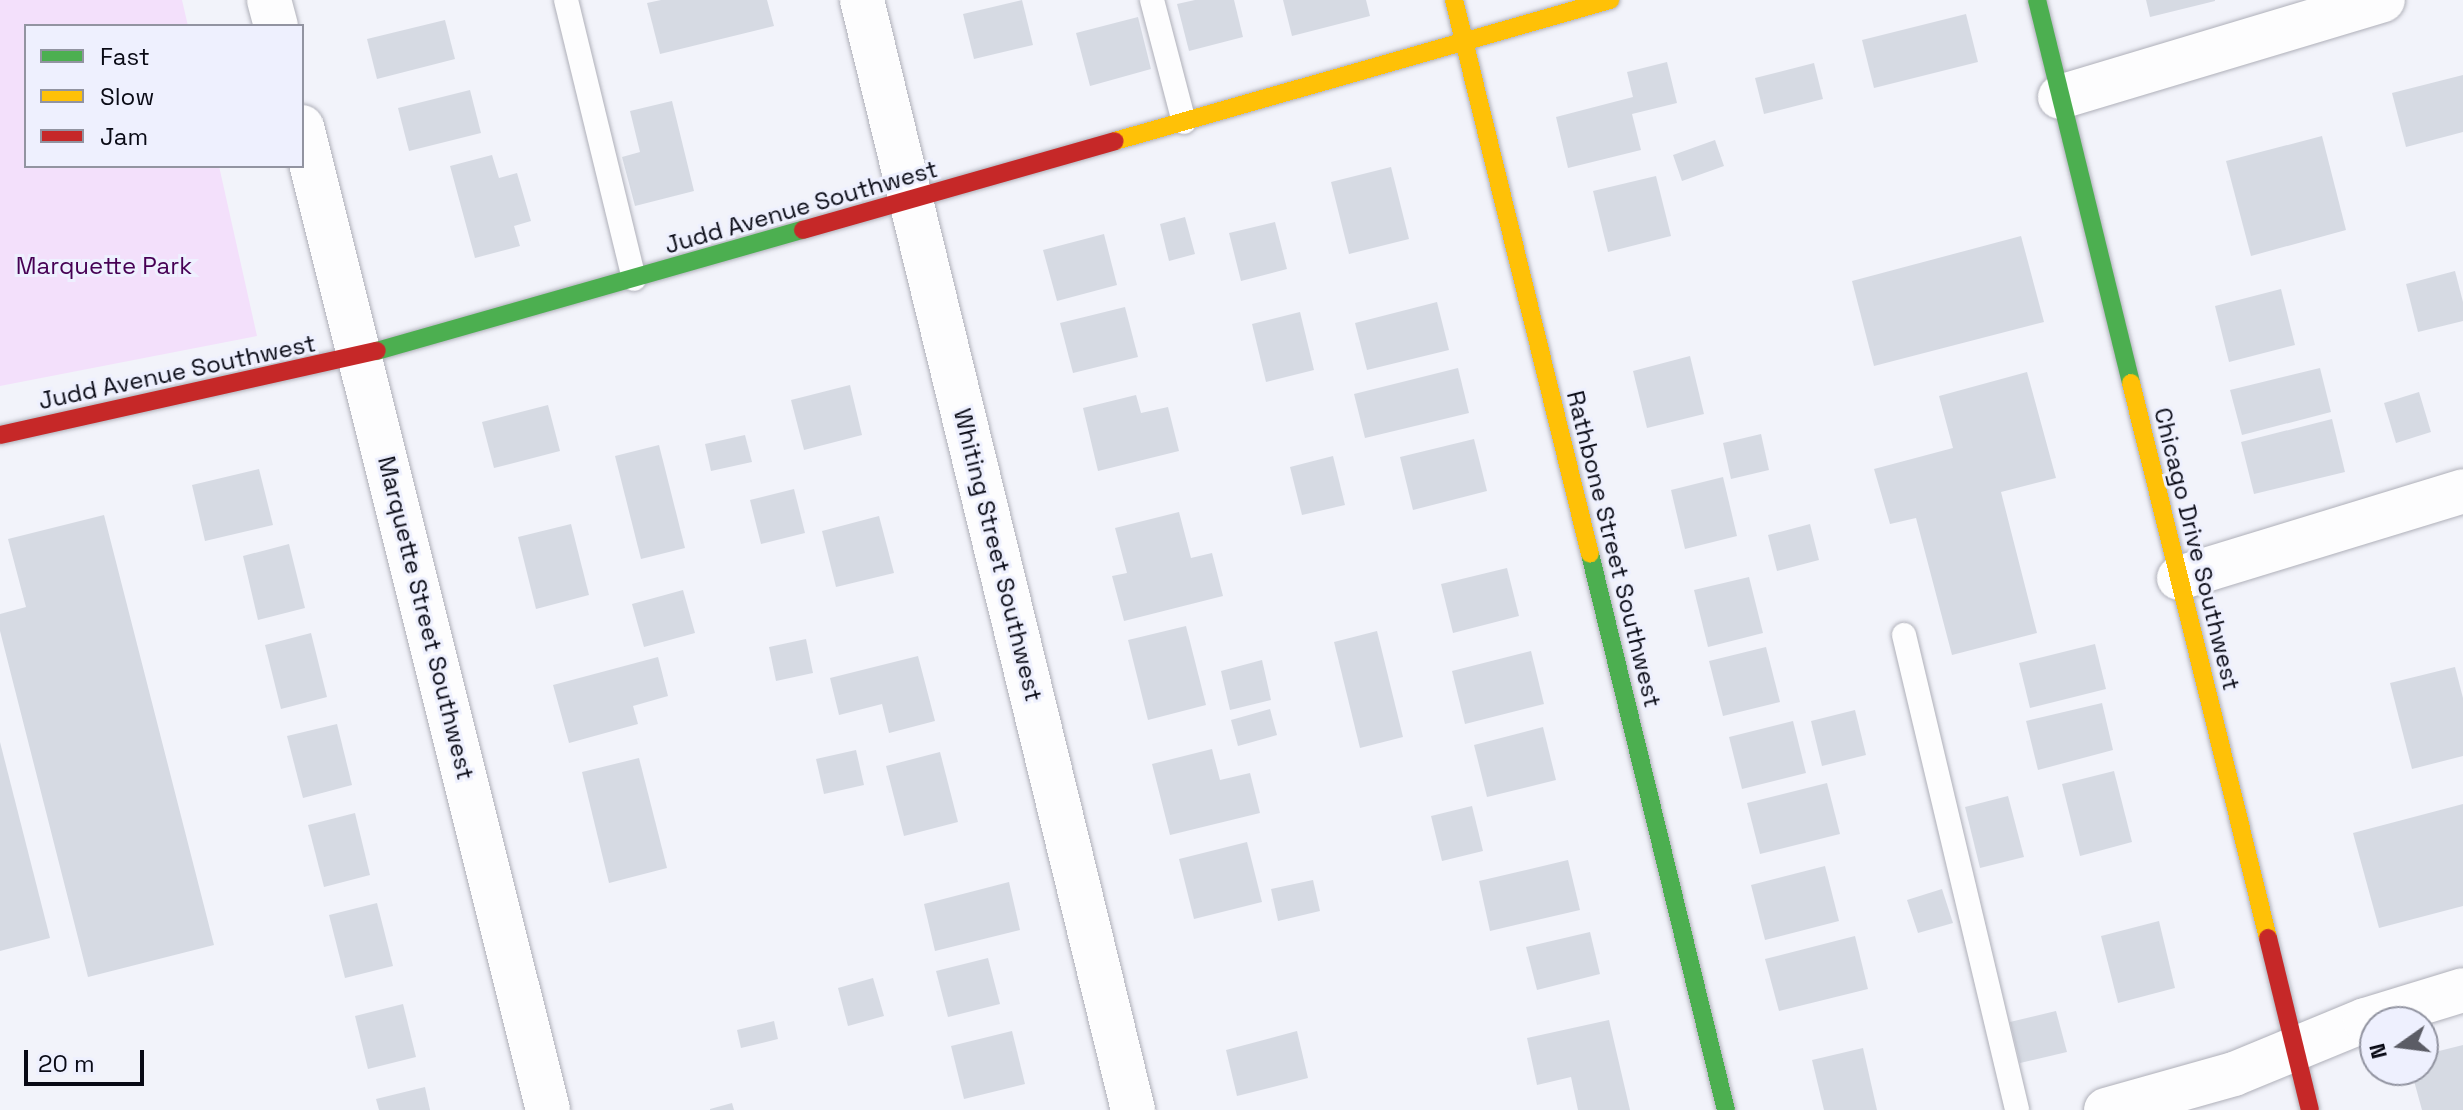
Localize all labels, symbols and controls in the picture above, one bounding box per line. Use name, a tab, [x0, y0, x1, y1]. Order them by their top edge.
legend	[24, 24, 304, 168]
text: Fast	[100, 41, 150, 72]
text: Slow	[100, 81, 154, 112]
text: Jam	[100, 121, 148, 152]
street label: Judd Avenue Southwest	[661, 154, 941, 260]
park label: Marquette Park	[16, 252, 192, 280]
street label: Judd Avenue Southwest	[36, 329, 318, 415]
street label: Rathbone Street Southwest	[1561, 388, 1667, 710]
street label: Chicago Drive Southwest	[2148, 405, 2246, 693]
street label: Whiting Street Southwest	[948, 406, 1048, 704]
street label: Marquette Street Southwest	[372, 453, 480, 783]
north arrow	[2359, 1006, 2439, 1086]
scale bar	[28, 1034, 148, 1084]
text: N	[2362, 1041, 2393, 1062]
text: 20 m	[38, 1048, 95, 1079]

